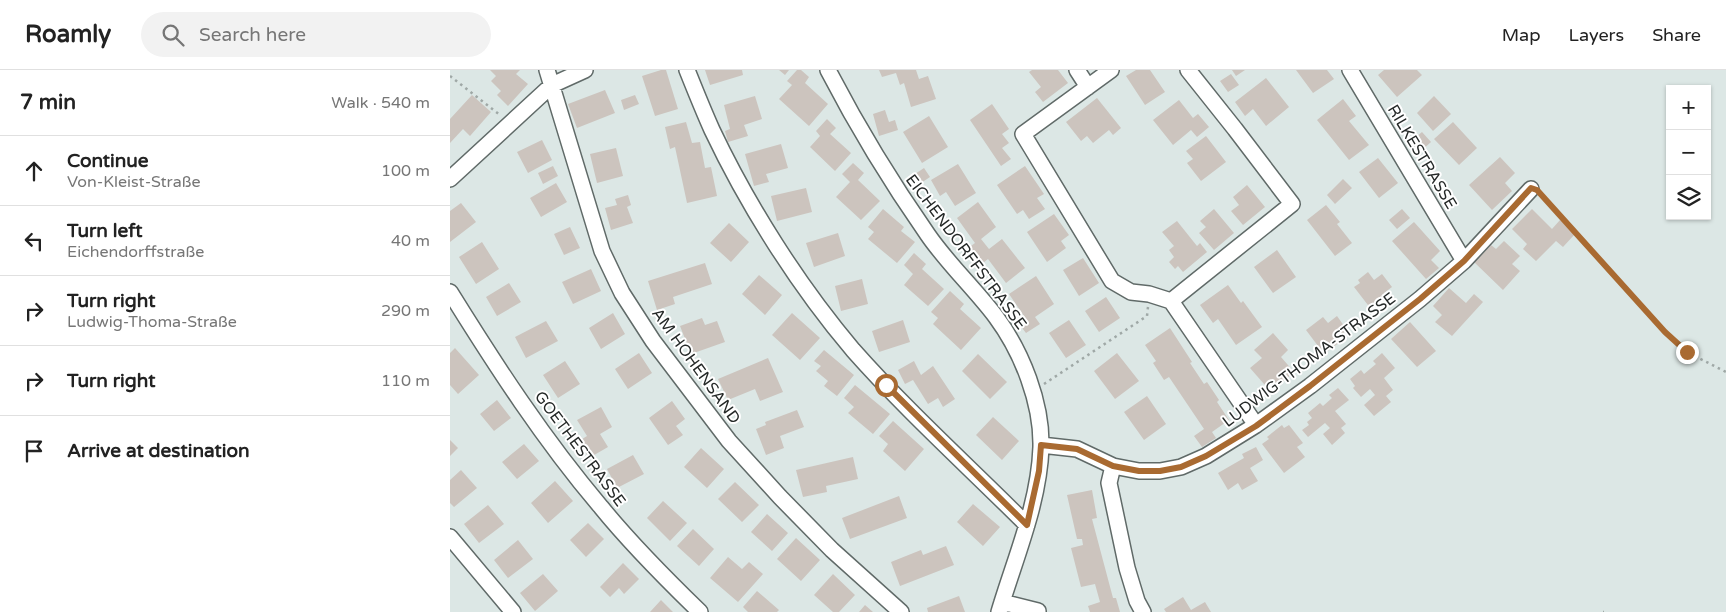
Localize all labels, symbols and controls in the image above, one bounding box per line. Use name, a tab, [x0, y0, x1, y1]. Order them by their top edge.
search box	[141, 12, 491, 57]
text: Roamly	[25, 20, 111, 49]
icon: search	[159, 21, 187, 49]
text: Search here	[199, 24, 306, 46]
text: Map	[1502, 24, 1541, 46]
text: Layers	[1569, 24, 1624, 46]
text: Share	[1652, 24, 1701, 46]
map controls	[1666, 85, 1711, 220]
button: +	[1666, 85, 1711, 130]
text: 7 min	[20, 90, 76, 115]
text: Walk · 540 m	[331, 93, 430, 113]
street label: RILKESTRASSE	[1383, 101, 1461, 213]
button: −	[1666, 130, 1711, 175]
text: Continue	[67, 150, 149, 172]
icon: ahead	[20, 157, 48, 185]
text: 100 m	[381, 161, 430, 181]
street label: EICHENDORFFSTRASSE	[901, 170, 1031, 334]
text: Von-Kleist-Straße	[67, 172, 200, 192]
button: layers	[1666, 175, 1711, 220]
text: Turn left	[67, 220, 143, 242]
icon: left	[20, 227, 48, 255]
text: 40 m	[391, 231, 430, 251]
text: Eichendorffstraße	[67, 242, 204, 262]
street label: LUDWIG-THOMA-STRASSE	[1218, 288, 1400, 432]
text: Turn right	[67, 290, 155, 312]
icon: right	[20, 297, 48, 325]
text: 290 m	[381, 301, 430, 321]
street label: AM HOHENSAND	[647, 304, 745, 428]
text: Ludwig-Thoma-Straße	[67, 312, 237, 332]
route end	[1676, 341, 1699, 364]
icon: right	[20, 367, 48, 395]
text: Turn right	[67, 370, 155, 392]
text: 110 m	[381, 371, 430, 391]
route start	[875, 374, 898, 397]
street label: GOETHESTRASSE	[530, 387, 630, 511]
icon: arrive	[20, 437, 48, 465]
text: Arrive at destination	[67, 440, 250, 462]

